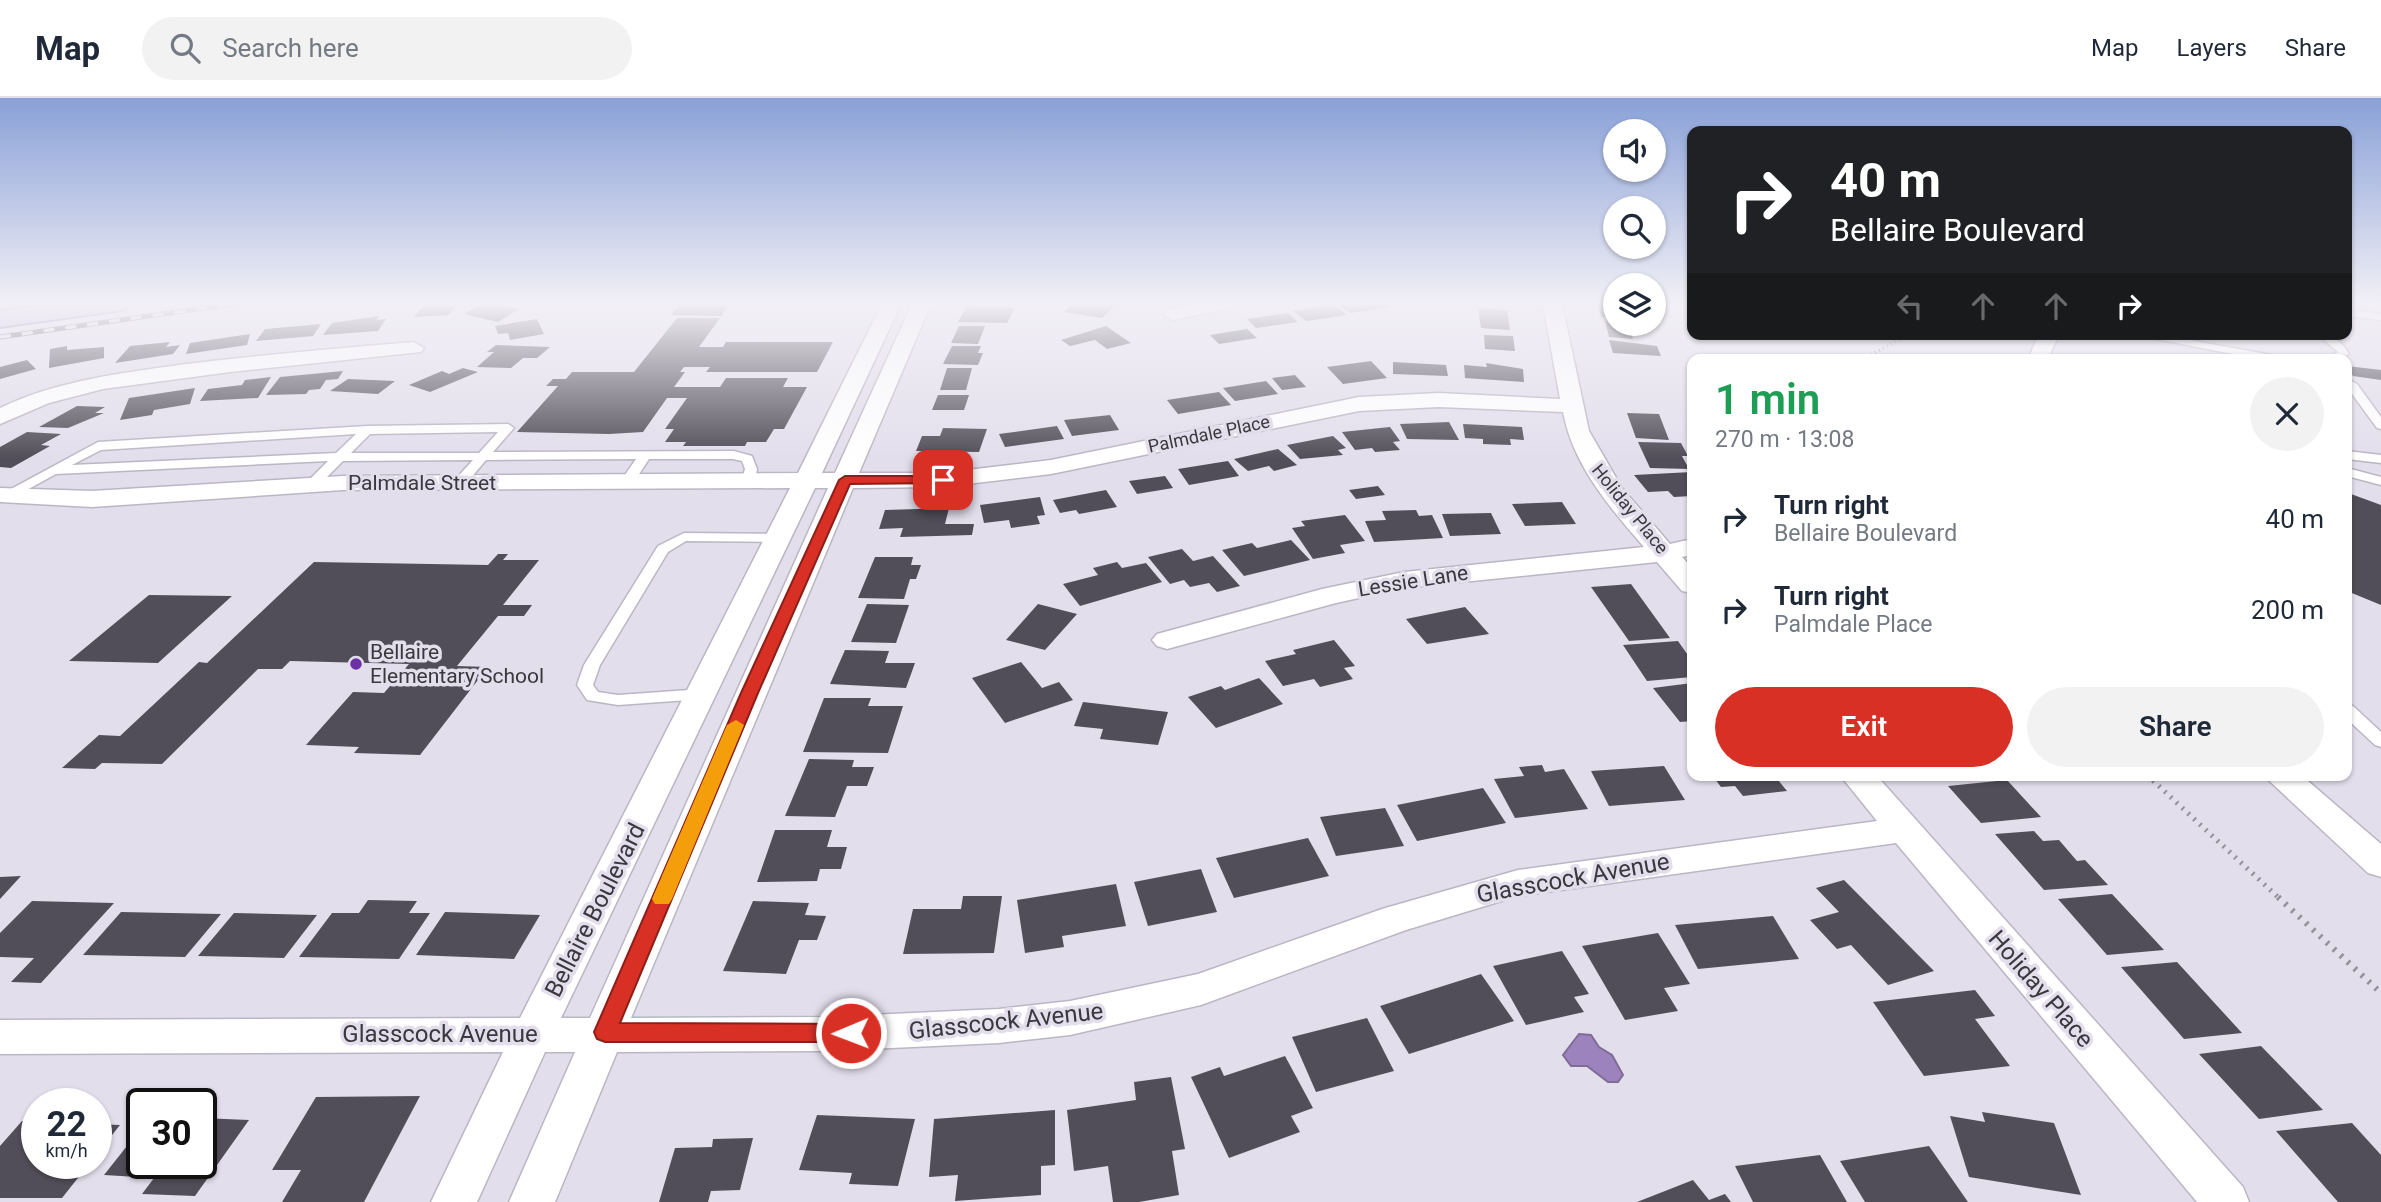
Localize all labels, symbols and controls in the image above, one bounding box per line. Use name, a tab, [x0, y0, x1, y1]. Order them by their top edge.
search box	[142, 17, 632, 80]
text: Map	[35, 29, 100, 68]
icon: search	[166, 29, 204, 67]
text: Search here	[222, 33, 359, 63]
text: Map	[2091, 34, 2139, 62]
text: Layers	[2177, 34, 2247, 62]
text: Share	[2285, 34, 2346, 62]
map controls	[1603, 119, 1666, 336]
button: sound	[1603, 119, 1666, 182]
text: 40 m	[1830, 152, 1941, 209]
icon: right	[1715, 154, 1806, 245]
button: search	[1603, 196, 1666, 259]
text: Bellaire Boulevard	[1830, 211, 2085, 249]
button: layers	[1603, 273, 1666, 336]
icon: left	[1891, 287, 1929, 325]
icon: ahead	[1964, 287, 2002, 325]
icon: ahead	[2037, 287, 2075, 325]
icon: right	[2110, 287, 2148, 325]
text: 1 min	[1715, 375, 1820, 424]
button: close	[2250, 377, 2324, 451]
street label: Palmdale Place	[1146, 410, 1272, 457]
text: 270 m · 13:08	[1715, 426, 1854, 453]
pin	[913, 450, 973, 510]
street label: Holiday Place	[1588, 460, 1673, 558]
icon: arrive	[924, 461, 962, 499]
street label: Palmdale Street	[348, 471, 496, 495]
text: Turn right	[1774, 490, 1889, 520]
icon: right	[1715, 500, 1753, 538]
text: 40 m	[2266, 504, 2324, 534]
text: Bellaire Boulevard	[1774, 520, 1957, 547]
street label: Lessie Lane	[1356, 560, 1470, 602]
text: Turn right	[1774, 581, 1889, 611]
icon: right	[1715, 591, 1753, 629]
text: 200 m	[2251, 595, 2324, 625]
text: Palmdale Place	[1774, 611, 1932, 638]
place label: Bellaire Elementary School	[370, 640, 544, 688]
marker: Bellaire Elementary School	[348, 656, 364, 672]
button: Exit	[1715, 687, 2013, 767]
button: Share	[2027, 687, 2324, 767]
street label: Bellaire Boulevard	[539, 819, 651, 1001]
street label: Glasscock Avenue	[1474, 847, 1672, 909]
street label: Holiday Place	[1983, 925, 2099, 1053]
position arrow	[814, 996, 888, 1070]
street label: Glasscock Avenue	[907, 997, 1105, 1045]
street label: Glasscock Avenue	[342, 1020, 538, 1048]
speed limit sign: 30	[126, 1088, 217, 1179]
text: 22	[46, 1104, 87, 1145]
text: km/h	[45, 1140, 88, 1161]

